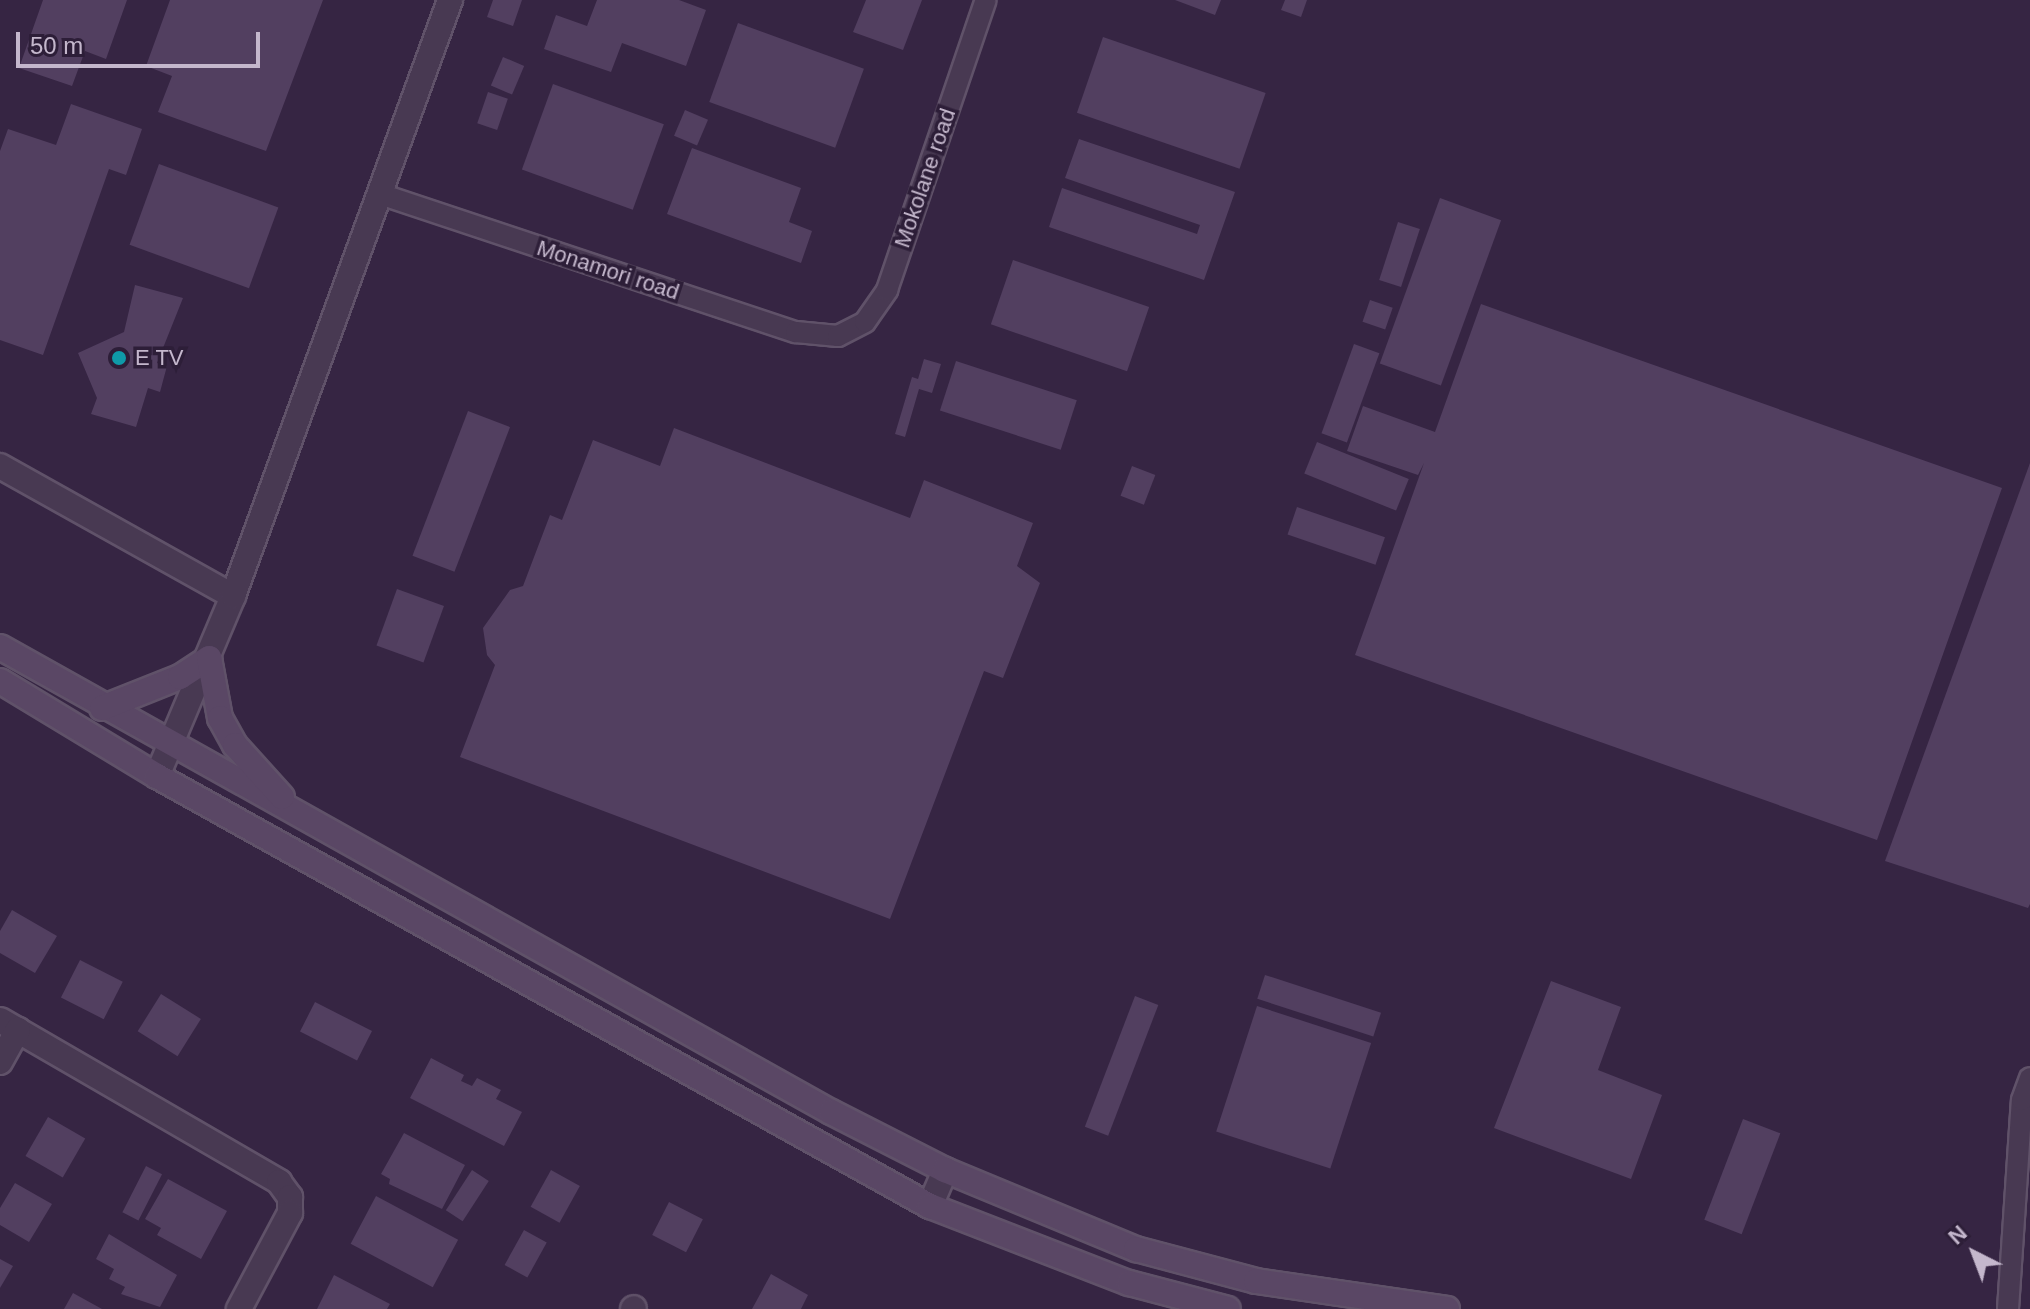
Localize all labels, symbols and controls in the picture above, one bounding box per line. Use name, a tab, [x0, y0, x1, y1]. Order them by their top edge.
scale bar	[20, 16, 264, 66]
text: 50 m	[30, 32, 83, 59]
street label: Mokolane road	[889, 105, 961, 251]
street label: Monamori road	[534, 235, 682, 305]
place label: E TV	[135, 345, 184, 371]
marker: E TV	[110, 349, 128, 367]
north arrow	[1934, 1213, 2014, 1293]
text: N	[1943, 1220, 1972, 1249]

